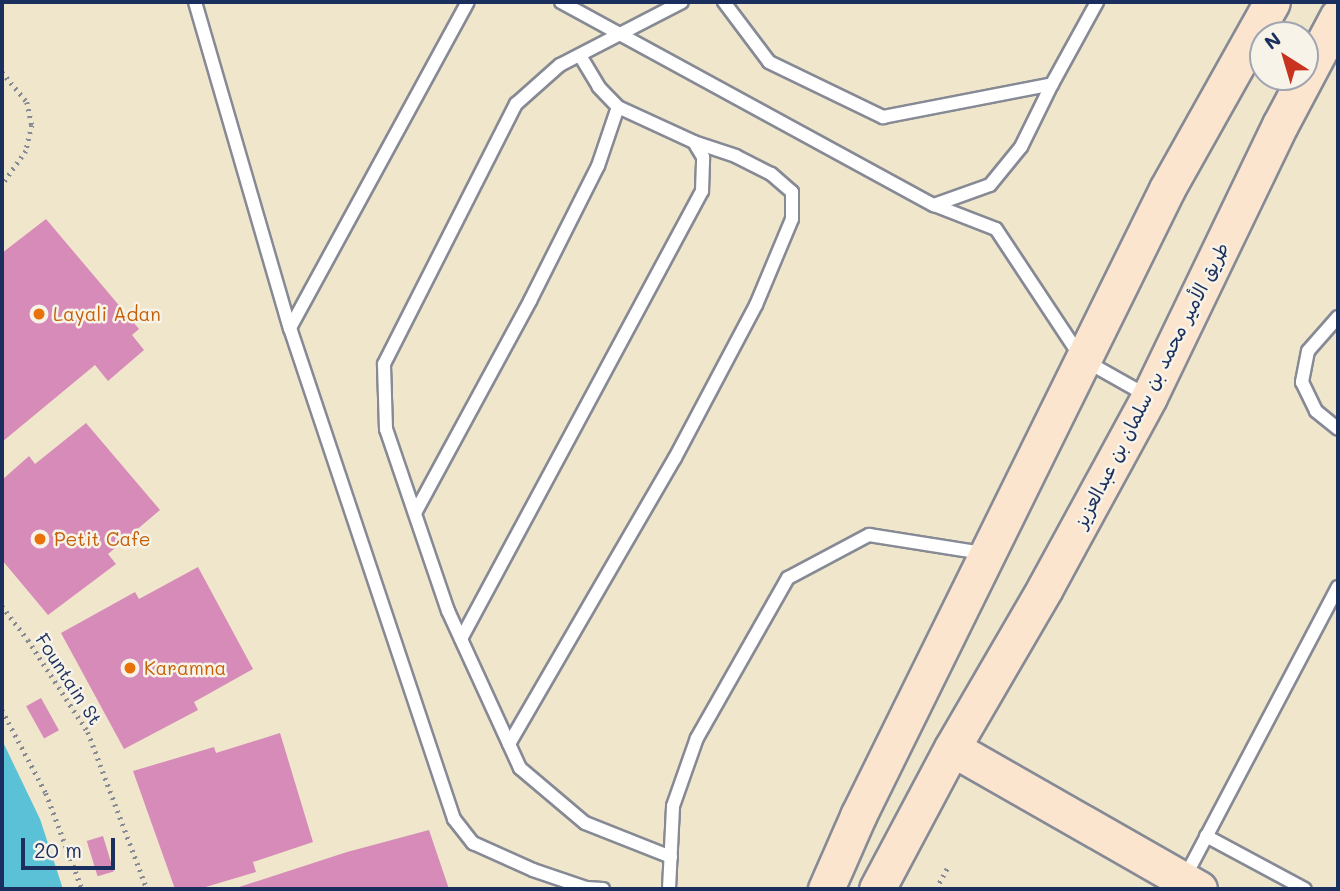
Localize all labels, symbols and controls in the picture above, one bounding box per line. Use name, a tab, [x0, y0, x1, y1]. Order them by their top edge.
north arrow	[1249, 21, 1319, 91]
text: N	[1259, 26, 1286, 55]
street label: طريق الأمير محمد بن سلمان بن عبدالعزيز	[1069, 238, 1233, 532]
place label: Layali Adan	[53, 303, 161, 325]
marker: Layali Adan	[31, 306, 47, 322]
place label: Petit Cafe	[54, 528, 151, 550]
marker: Petit Cafe	[32, 531, 48, 547]
street label: Fountain St	[31, 629, 107, 729]
place label: Karamna	[144, 657, 226, 679]
marker: Karamna	[122, 660, 138, 676]
scale bar	[24, 824, 119, 868]
text: 20 m	[34, 836, 82, 863]

